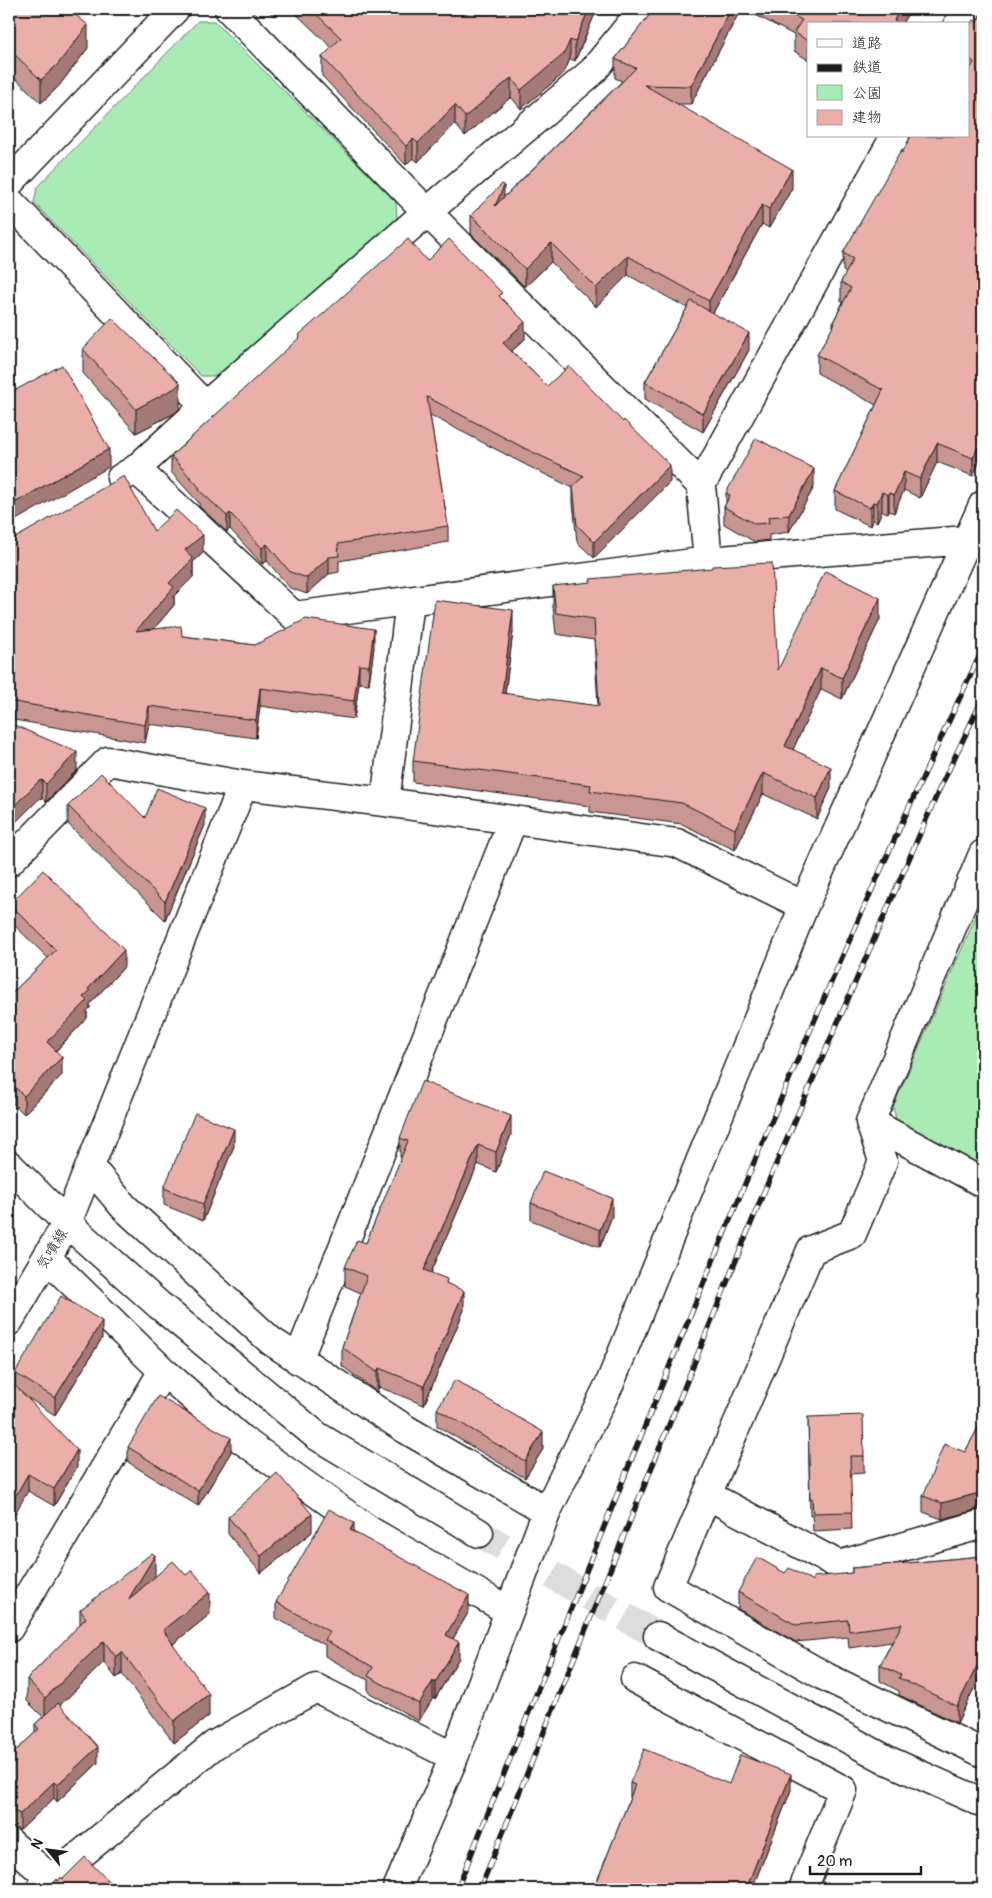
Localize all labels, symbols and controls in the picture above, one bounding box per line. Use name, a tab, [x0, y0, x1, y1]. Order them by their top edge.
legend	[807, 22, 970, 138]
text: 道路	[852, 34, 882, 53]
text: 鉄道	[852, 58, 882, 77]
text: 公園	[852, 84, 882, 103]
text: 建物	[852, 108, 882, 127]
street label: 気噴線	[33, 1225, 72, 1273]
north arrow	[22, 1826, 72, 1876]
text: N	[27, 1836, 47, 1852]
scale bar	[810, 1843, 921, 1875]
text: 20 m	[817, 1852, 852, 1871]

